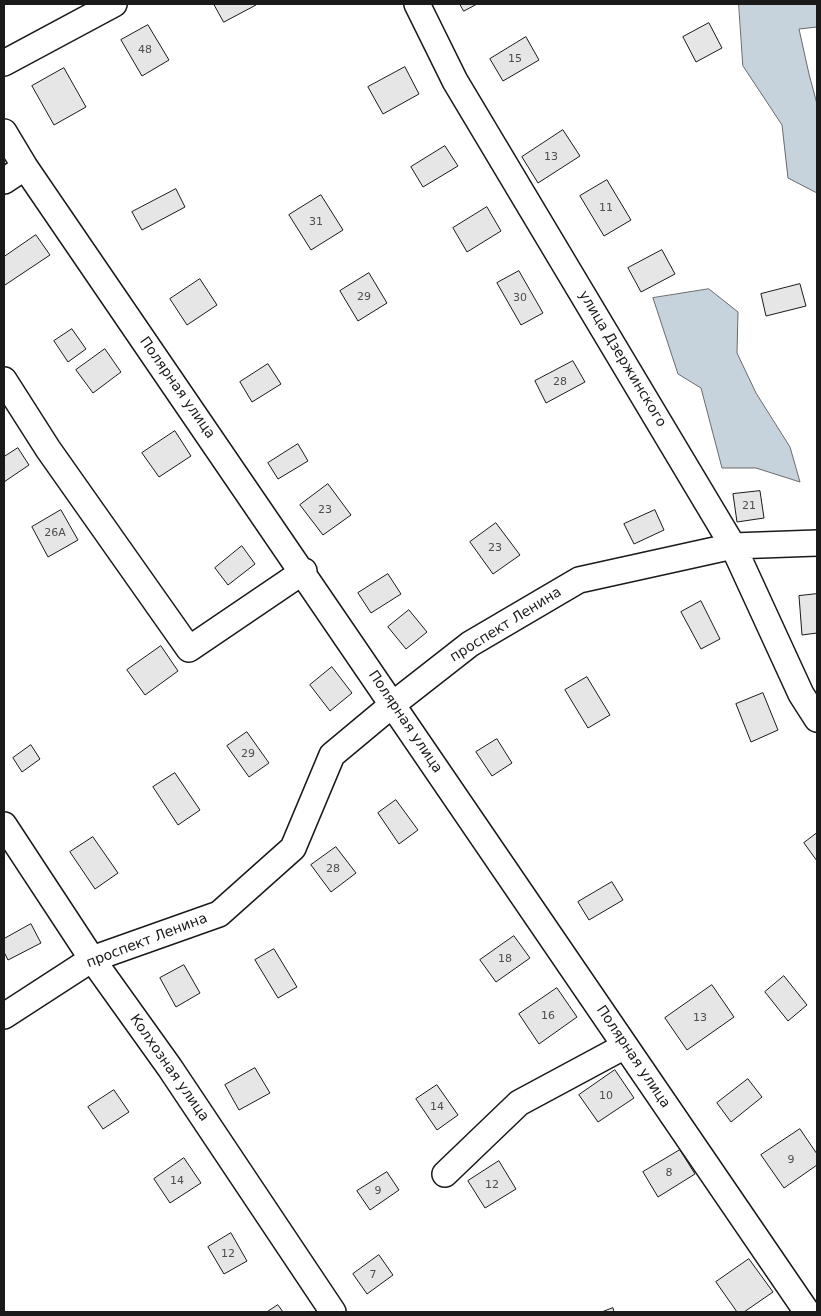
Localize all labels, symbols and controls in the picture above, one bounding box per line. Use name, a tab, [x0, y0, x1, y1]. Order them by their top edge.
house number: 48	[138, 43, 152, 57]
house number: 15	[508, 52, 522, 66]
house number: 13	[544, 150, 558, 164]
house number: 11	[599, 201, 613, 215]
house number: 31	[309, 215, 323, 229]
street label: улица Дзержинского	[575, 288, 669, 430]
house number: 29	[357, 290, 371, 304]
house number: 30	[513, 291, 527, 305]
street label: Полярная улица	[136, 334, 218, 442]
house number: 28	[553, 375, 567, 389]
house number: 21	[742, 499, 756, 513]
house number: 23	[318, 503, 332, 517]
house number: 26А	[44, 526, 66, 540]
house number: 23	[488, 541, 502, 555]
street label: проспект Ленина	[447, 584, 565, 666]
street label: Полярная улица	[364, 667, 446, 777]
house number: 29	[241, 747, 255, 761]
house number: 28	[326, 862, 340, 876]
street label: проспект Ленина	[84, 910, 210, 972]
house number: 18	[498, 952, 512, 966]
street label: Полярная улица	[592, 1002, 674, 1112]
house number: 16	[541, 1009, 555, 1023]
street label: Колхозная улица	[126, 1011, 212, 1125]
house number: 13	[693, 1011, 707, 1025]
house number: 10	[599, 1089, 613, 1103]
house number: 14	[430, 1100, 444, 1114]
house number: 9	[788, 1153, 794, 1167]
house number: 8	[666, 1166, 672, 1180]
house number: 14	[170, 1174, 184, 1188]
house number: 12	[485, 1178, 499, 1192]
house number: 9	[375, 1184, 381, 1198]
house number: 12	[221, 1247, 235, 1261]
house number: 7	[370, 1268, 376, 1282]

